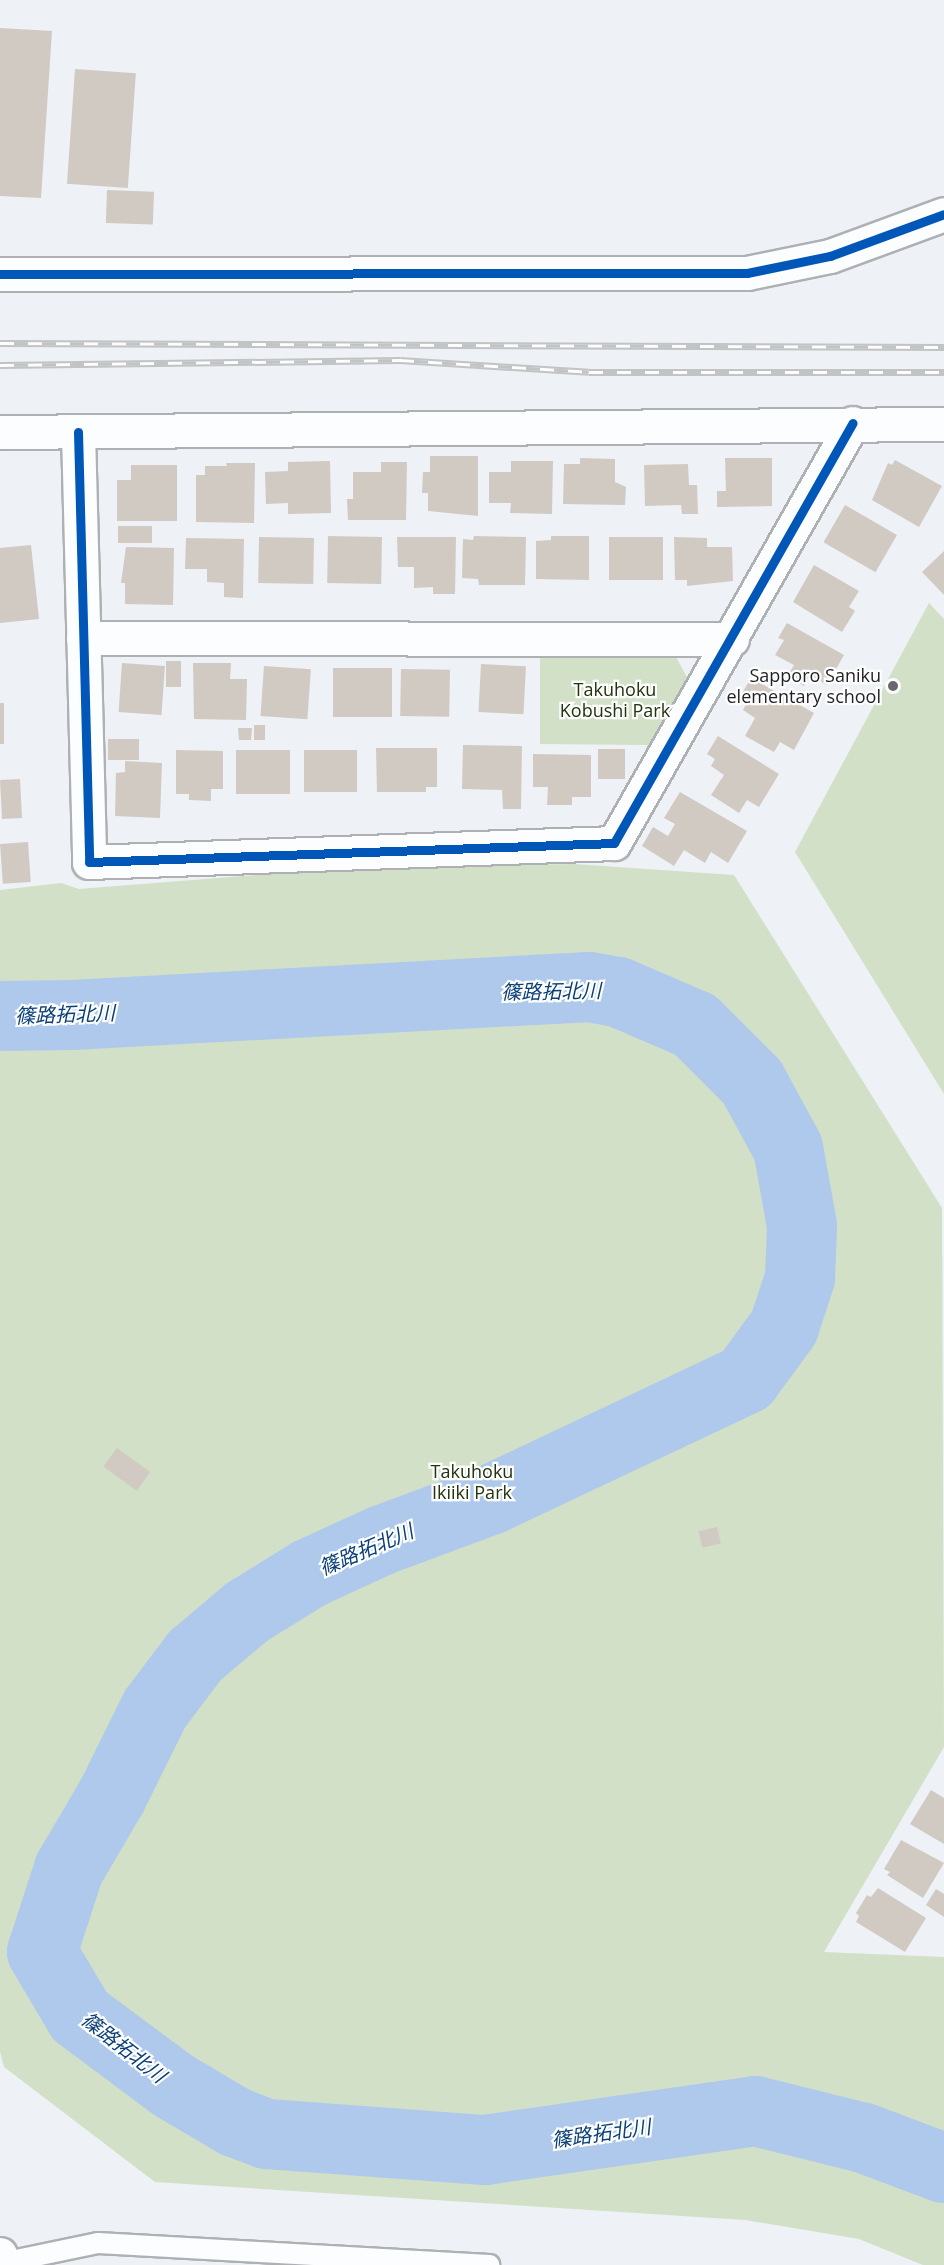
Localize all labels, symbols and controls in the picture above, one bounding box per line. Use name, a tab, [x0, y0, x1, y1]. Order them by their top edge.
place label: Sapporo Saniku elementary school	[727, 665, 881, 708]
park label: Takuhoku Kobushi Park	[560, 679, 670, 722]
marker: Sapporo Saniku elementary school	[886, 679, 900, 693]
water label: 篠路拓北川	[501, 978, 601, 1004]
water label: 篠路拓北川	[15, 1000, 115, 1028]
park label: Takuhoku Ikiiki Park	[431, 1461, 513, 1504]
water label: 篠路拓北川	[315, 1518, 417, 1580]
water label: 篠路拓北川	[77, 2007, 171, 2087]
water label: 篠路拓北川	[550, 2114, 652, 2152]

